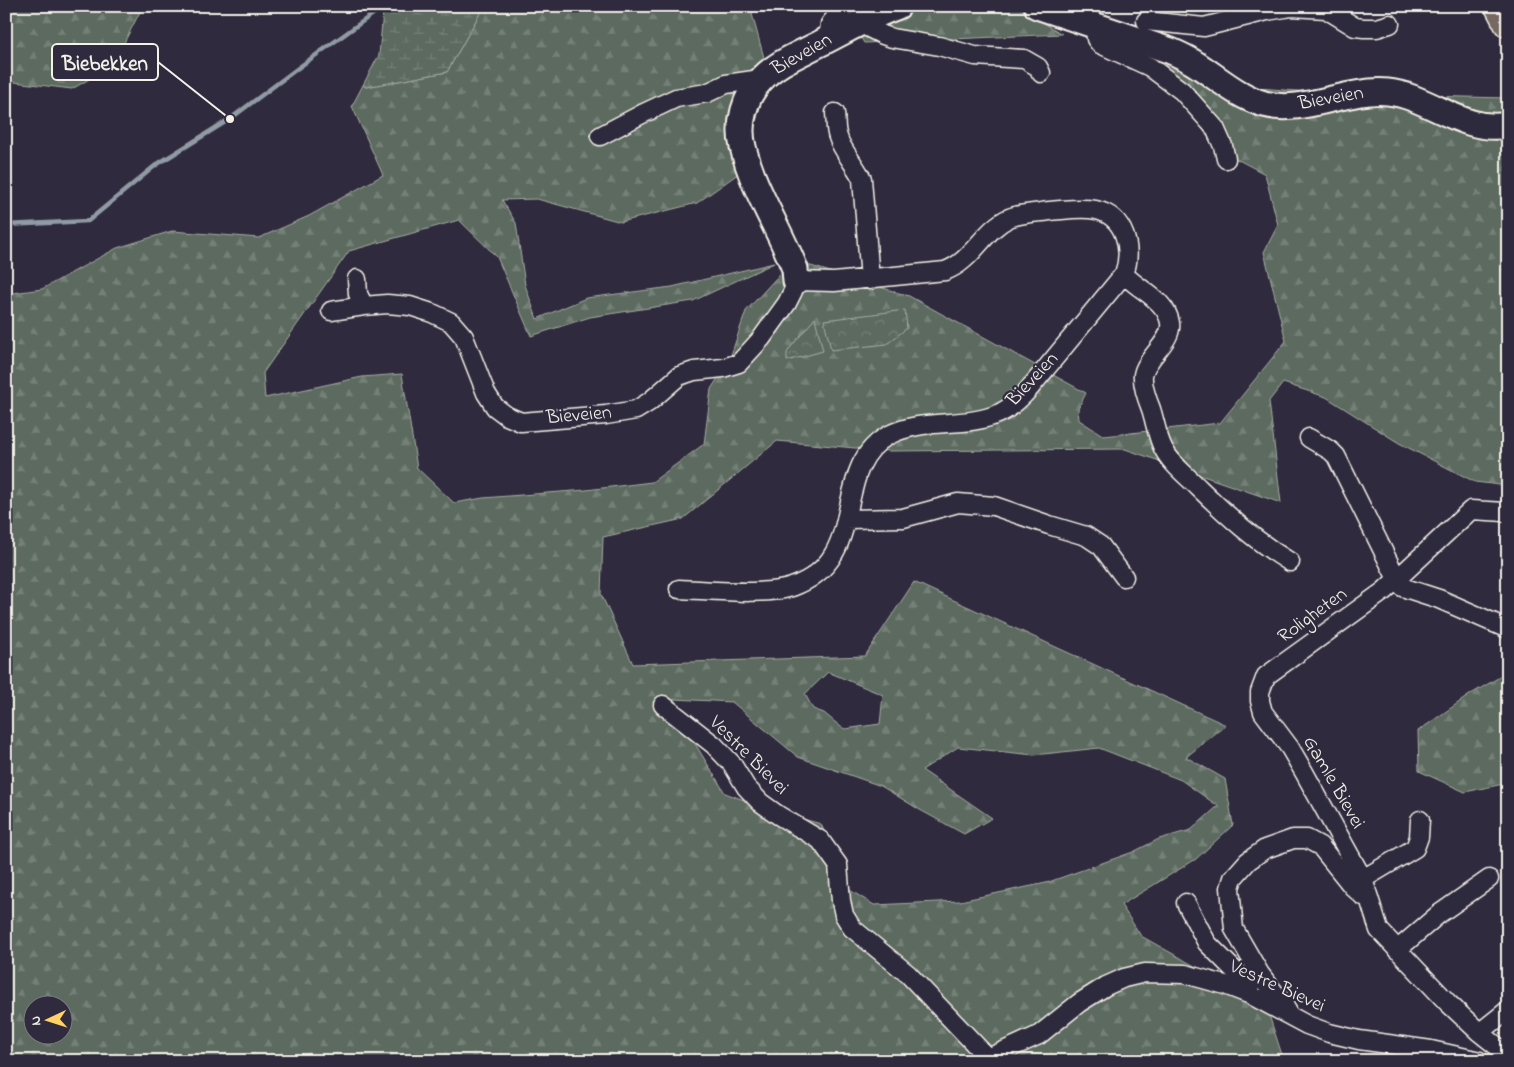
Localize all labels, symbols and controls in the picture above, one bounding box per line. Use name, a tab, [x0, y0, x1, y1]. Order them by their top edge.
street label: Bieveien	[765, 26, 838, 84]
callout: Biebekken	[52, 44, 158, 80]
text: Biebekken	[61, 50, 148, 80]
street label: Bieveien	[1295, 79, 1366, 119]
street label: Bieveien	[999, 346, 1066, 415]
street label: Bieveien	[544, 399, 613, 433]
street label: Roligheten	[1272, 581, 1355, 652]
street label: Vestre Bievei	[701, 709, 794, 802]
street label: Gamle Bievei	[1295, 731, 1371, 835]
street label: Vestre Bievei	[1223, 953, 1330, 1021]
north arrow	[22, 994, 72, 1044]
text: N	[26, 1015, 47, 1026]

